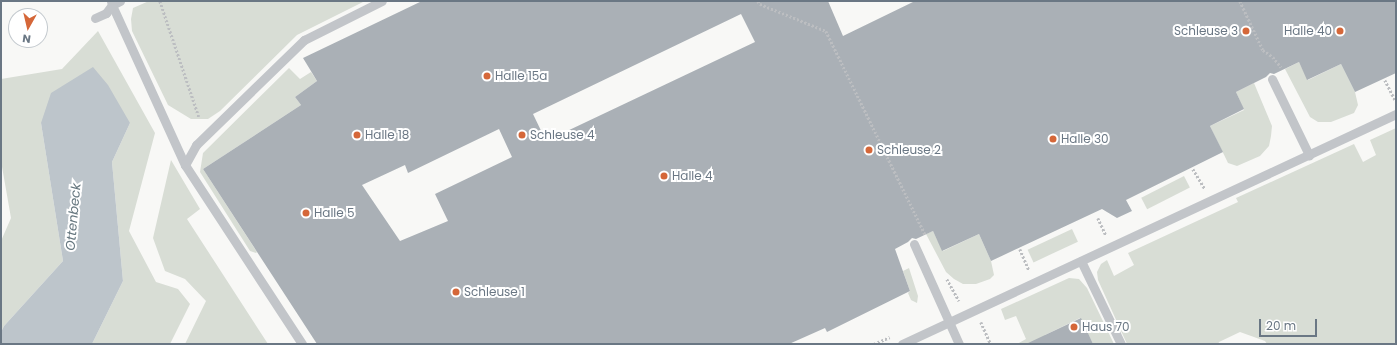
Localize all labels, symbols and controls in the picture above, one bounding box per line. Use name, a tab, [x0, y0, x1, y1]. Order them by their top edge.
north arrow	[8, 8, 48, 48]
place label: Schleuse 3	[1174, 24, 1238, 38]
place label: Halle 40	[1284, 24, 1332, 38]
marker: Schleuse 3	[1241, 26, 1251, 36]
marker: Halle 40	[1335, 26, 1345, 36]
text: N	[21, 30, 32, 47]
place label: Halle 15a	[495, 69, 547, 83]
marker: Halle 15a	[482, 71, 492, 81]
place label: Halle 18	[365, 128, 409, 142]
place label: Schleuse 4	[530, 128, 595, 142]
marker: Halle 18	[352, 130, 362, 140]
marker: Schleuse 4	[517, 130, 527, 140]
place label: Halle 30	[1061, 132, 1109, 146]
marker: Halle 30	[1048, 134, 1058, 144]
place label: Schleuse 2	[877, 143, 941, 157]
marker: Schleuse 2	[864, 145, 874, 155]
place label: Halle 4	[672, 169, 713, 183]
marker: Halle 4	[659, 171, 669, 181]
water label: Ottenbeck	[63, 183, 85, 251]
place label: Halle 5	[314, 206, 354, 220]
marker: Halle 5	[301, 208, 311, 218]
place label: Schleuse 1	[464, 285, 525, 299]
marker: Schleuse 1	[451, 287, 461, 297]
scale bar	[1261, 311, 1319, 337]
text: 20 m	[1266, 317, 1296, 334]
place label: Haus 70	[1082, 320, 1130, 334]
marker: Haus 70	[1069, 322, 1079, 332]

